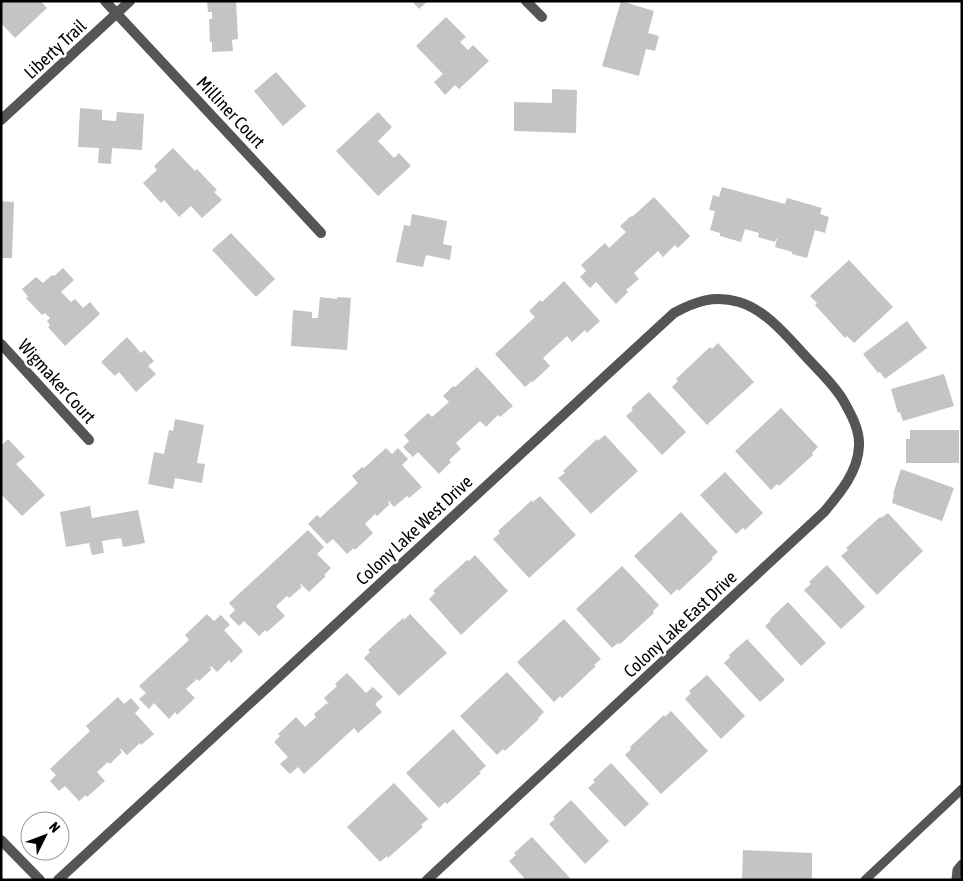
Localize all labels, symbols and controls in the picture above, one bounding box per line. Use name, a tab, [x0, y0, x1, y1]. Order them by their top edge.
street label: Liberty Trail	[20, 15, 91, 83]
street label: Milliner Court	[193, 72, 269, 152]
street label: Wigmaker Court	[14, 335, 100, 427]
street label: Colony Lake West Drive	[351, 471, 477, 589]
street label: Colony Lake East Drive	[619, 566, 741, 682]
north arrow	[20, 811, 70, 861]
text: N	[46, 819, 63, 836]

